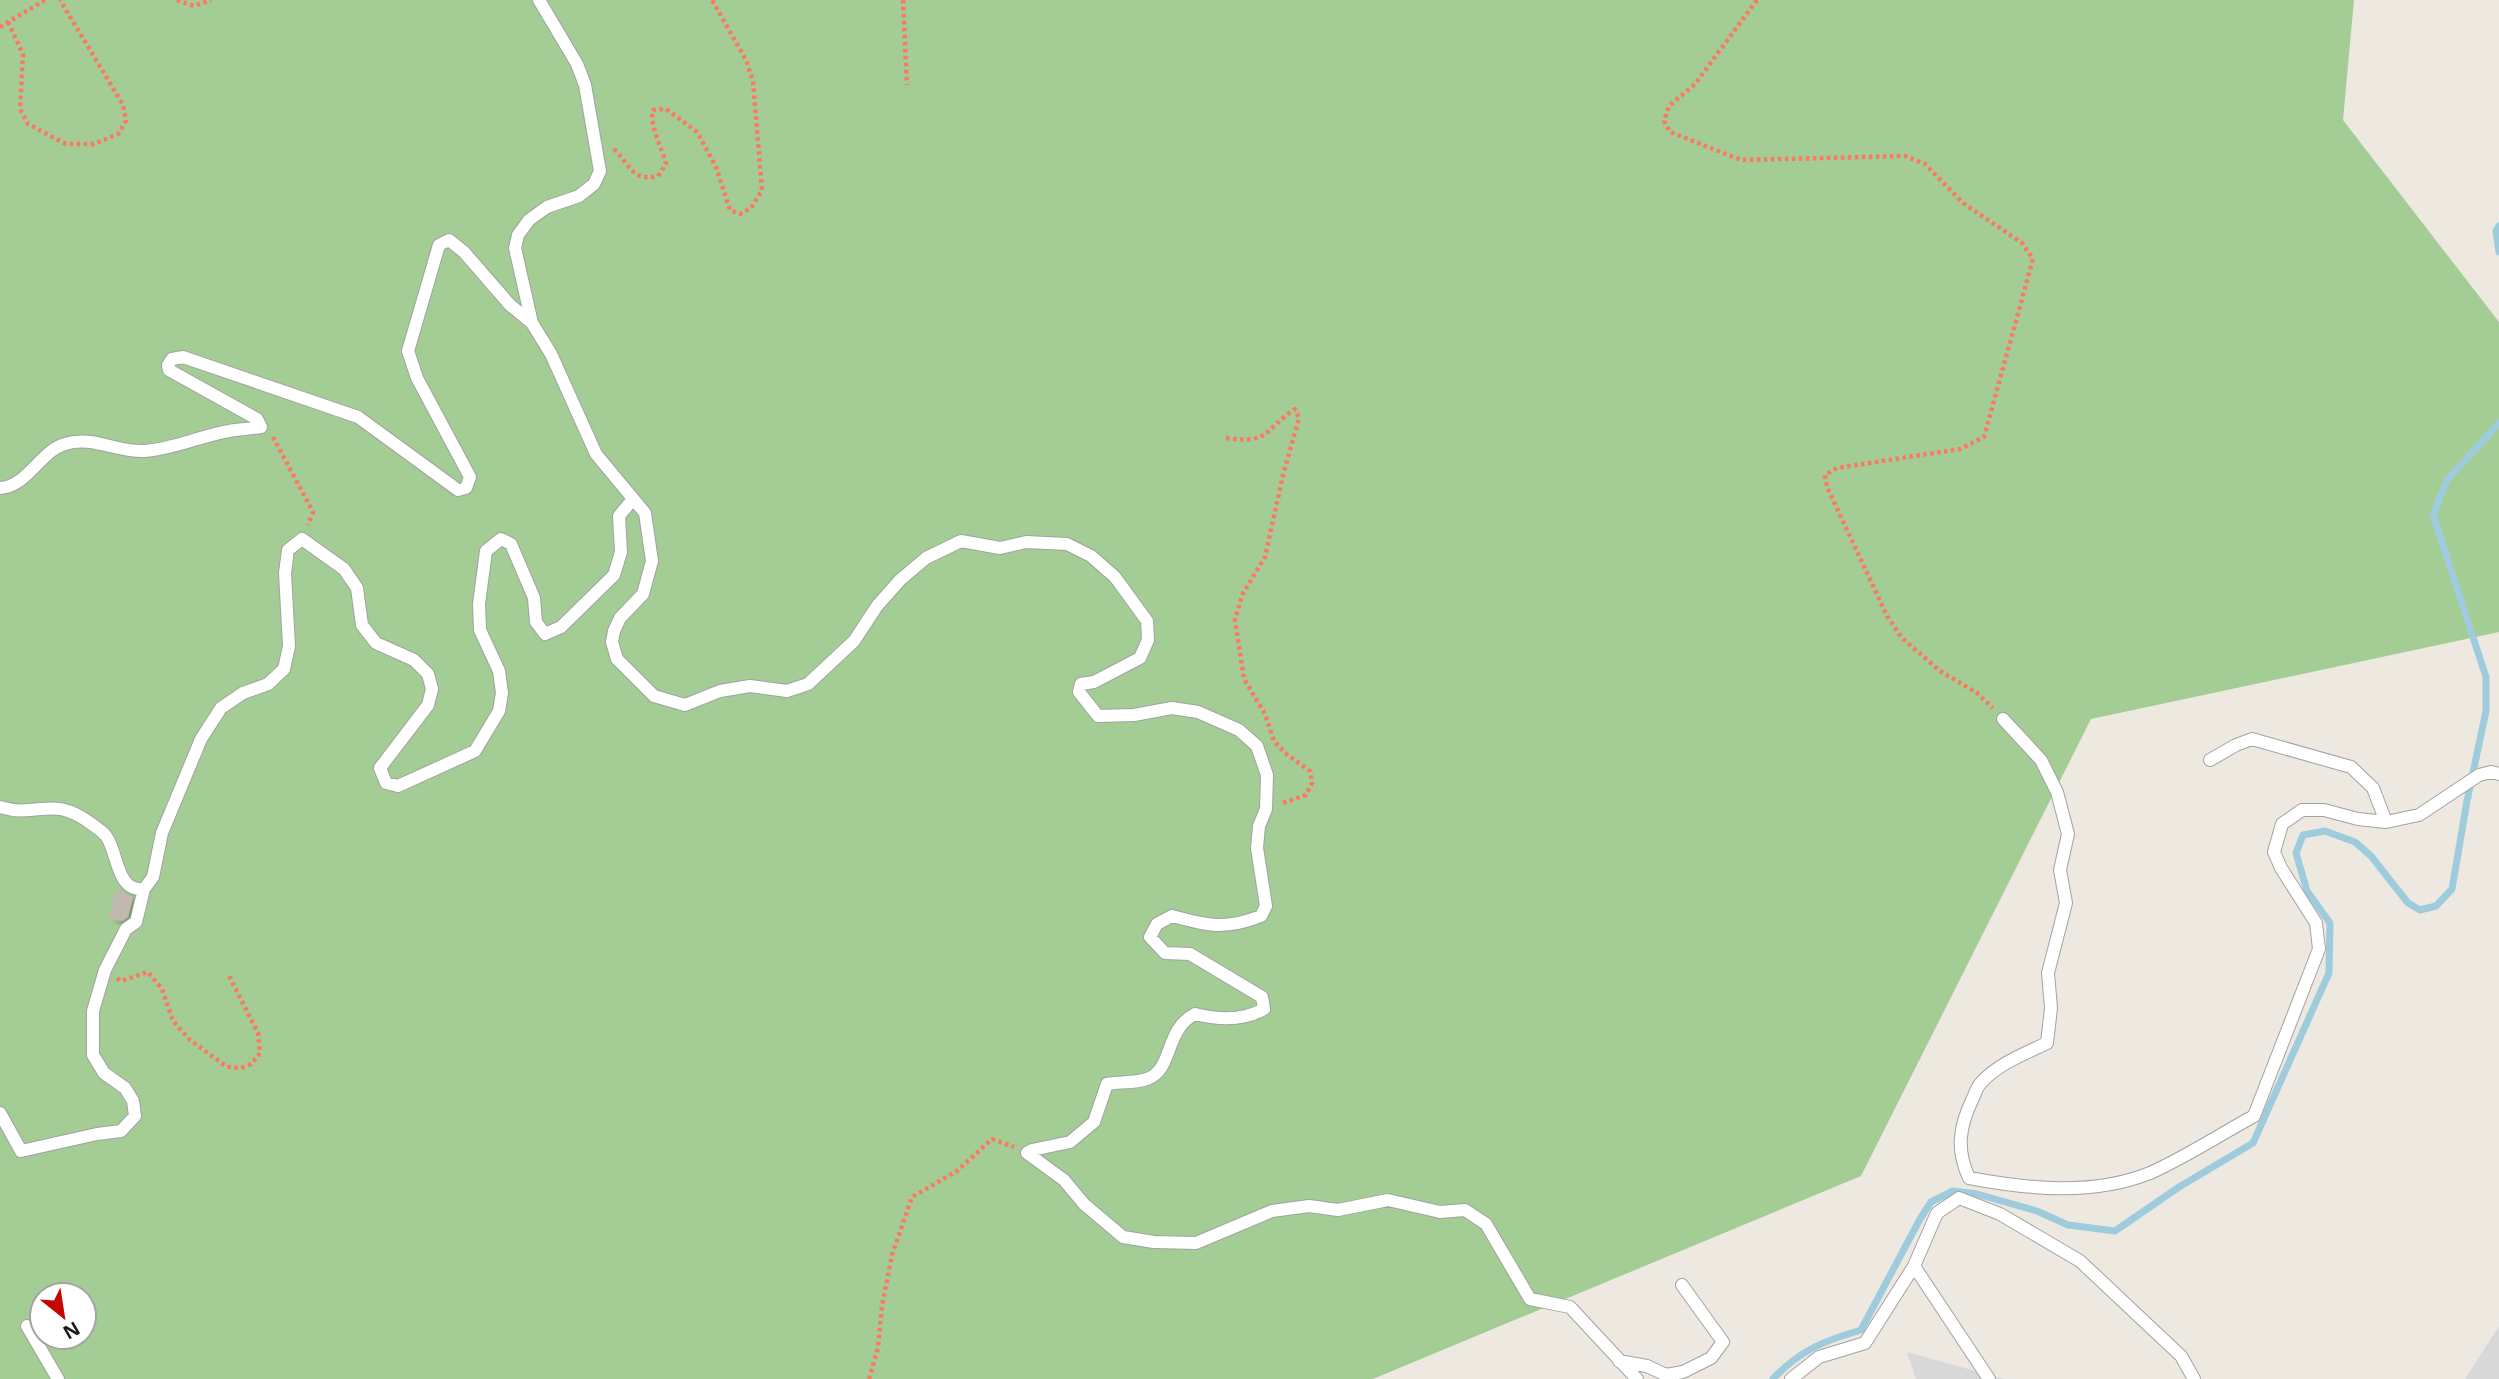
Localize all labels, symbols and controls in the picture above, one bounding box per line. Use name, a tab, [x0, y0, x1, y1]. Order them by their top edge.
north arrow	[28, 1281, 98, 1351]
text: N	[58, 1316, 85, 1346]

